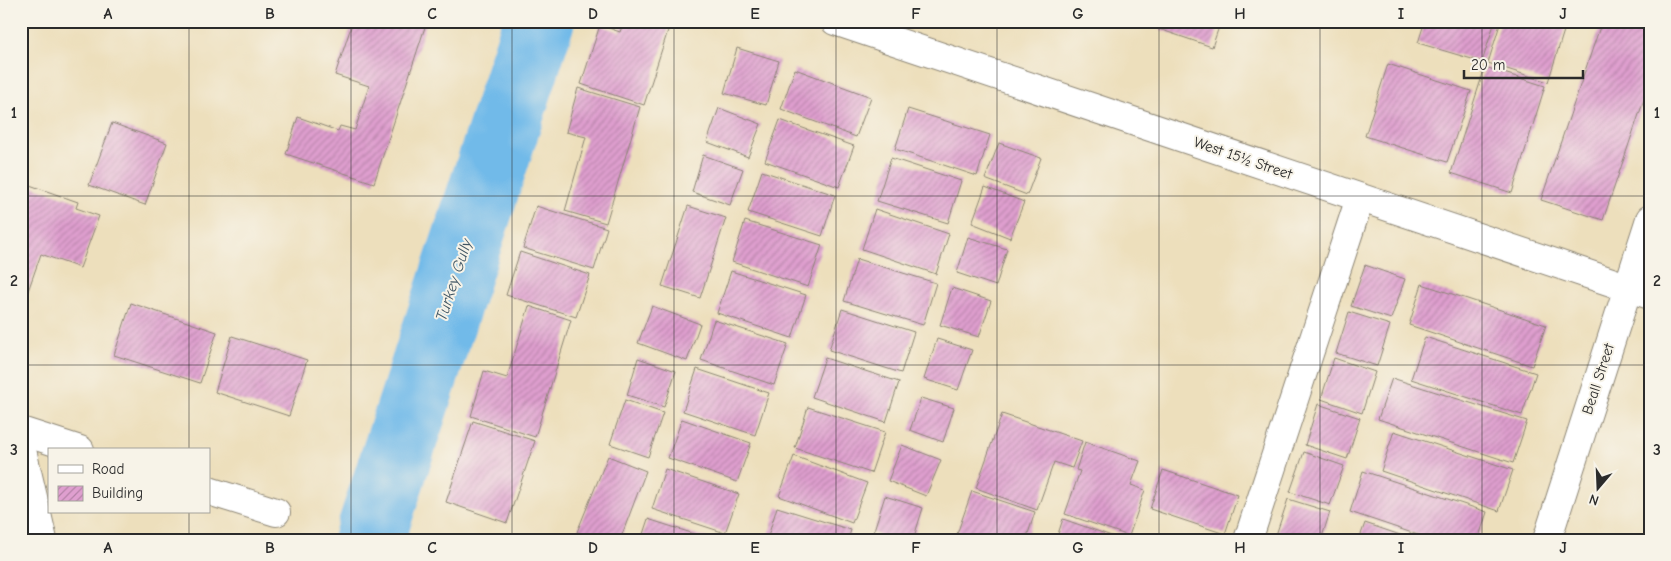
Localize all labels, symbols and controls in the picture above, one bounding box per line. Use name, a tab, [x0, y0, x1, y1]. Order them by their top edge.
text: A	[104, 5, 113, 23]
text: B	[265, 5, 275, 23]
text: C	[427, 5, 437, 23]
text: D	[588, 5, 598, 23]
text: E	[750, 5, 760, 23]
text: F	[911, 5, 921, 23]
text: G	[1072, 5, 1084, 23]
text: H	[1234, 5, 1246, 23]
text: I	[1398, 5, 1404, 23]
text: J	[1559, 5, 1567, 23]
scale bar	[1464, 48, 1582, 80]
text: 20 m	[1471, 56, 1505, 74]
text: 1	[11, 104, 17, 122]
text: 1	[1654, 104, 1660, 122]
street label: West 15½ Street	[1191, 133, 1295, 183]
water label: Turkey Gully	[432, 236, 476, 323]
text: 2	[10, 272, 18, 290]
text: 2	[1653, 272, 1661, 290]
street label: Beall Street	[1578, 341, 1618, 417]
text: 3	[10, 441, 18, 459]
text: 3	[1653, 441, 1661, 459]
legend	[48, 448, 210, 514]
text: Road	[92, 460, 124, 478]
north arrow	[1574, 464, 1624, 514]
text: Building	[92, 484, 143, 502]
text: N	[1587, 490, 1601, 509]
text: A	[104, 539, 113, 557]
text: B	[265, 539, 275, 557]
text: C	[427, 539, 437, 557]
text: D	[588, 539, 598, 557]
text: E	[750, 539, 760, 557]
text: F	[911, 539, 921, 557]
text: G	[1072, 539, 1084, 557]
text: H	[1234, 539, 1246, 557]
text: I	[1398, 539, 1404, 557]
text: J	[1559, 539, 1567, 557]

